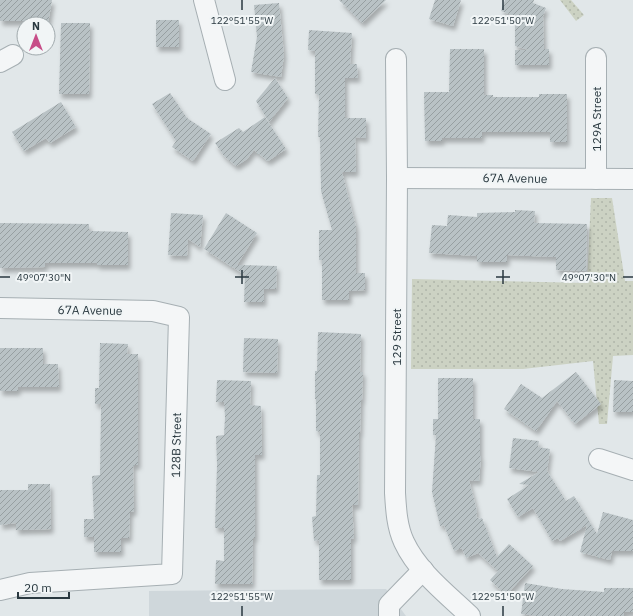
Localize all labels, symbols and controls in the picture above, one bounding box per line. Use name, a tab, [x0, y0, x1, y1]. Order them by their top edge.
text: 122°51'55"W	[211, 14, 273, 27]
text: 122°51'50"W	[472, 14, 534, 27]
north arrow	[16, 16, 56, 56]
text: N	[32, 19, 40, 33]
street label: 129A Street	[589, 86, 604, 152]
street label: 67A Avenue	[482, 170, 548, 186]
text: 49°07'30"N	[17, 271, 71, 284]
text: 49°07'30"N	[562, 271, 616, 284]
street label: 67A Avenue	[57, 302, 123, 318]
street label: 129 Street	[389, 308, 404, 366]
street label: 128B Street	[168, 412, 184, 478]
scale bar	[18, 574, 69, 600]
text: 20 m	[24, 580, 52, 595]
text: 122°51'55"W	[211, 590, 273, 603]
text: 122°51'50"W	[472, 590, 534, 603]

